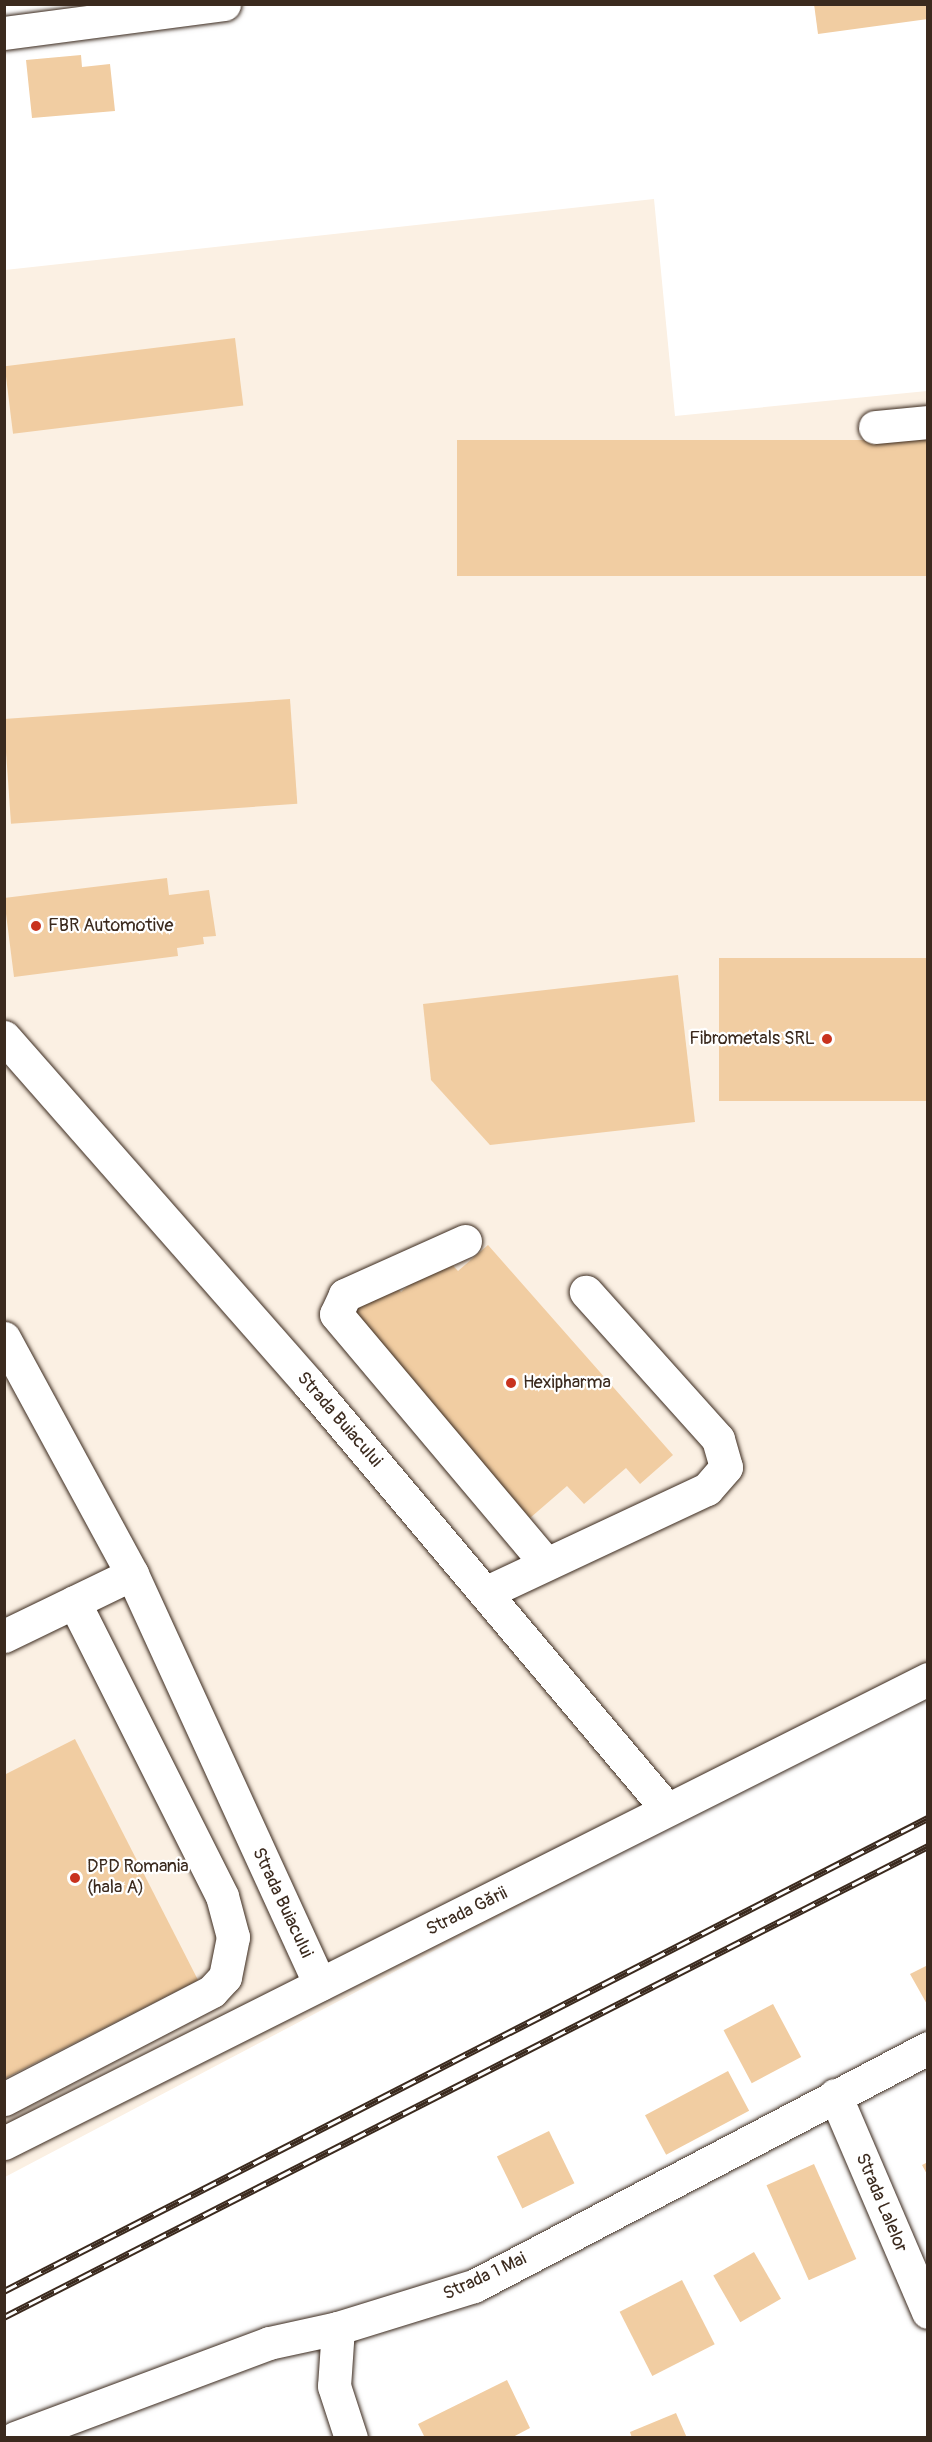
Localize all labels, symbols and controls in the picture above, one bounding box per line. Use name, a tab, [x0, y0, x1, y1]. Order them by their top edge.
place label: FBR Automotive	[48, 915, 173, 937]
marker: FBR Automotive	[29, 919, 43, 933]
place label: Fibrometals SRL	[689, 1028, 815, 1050]
marker: Fibrometals SRL	[820, 1032, 834, 1046]
street label: Strada Buiacului	[292, 1368, 386, 1472]
place label: Hexipharma	[523, 1372, 611, 1394]
marker: Hexipharma	[504, 1376, 518, 1390]
street label: Strada Buiacului	[247, 1844, 317, 1962]
place label: DPD Romania (hala A)	[87, 1857, 189, 1900]
marker: DPD Romania (hala A)	[68, 1871, 82, 1885]
street label: Strada Gării	[423, 1883, 511, 1941]
street label: Strada Lalelor	[850, 2150, 912, 2256]
street label: Strada 1 Mai	[440, 2248, 530, 2306]

